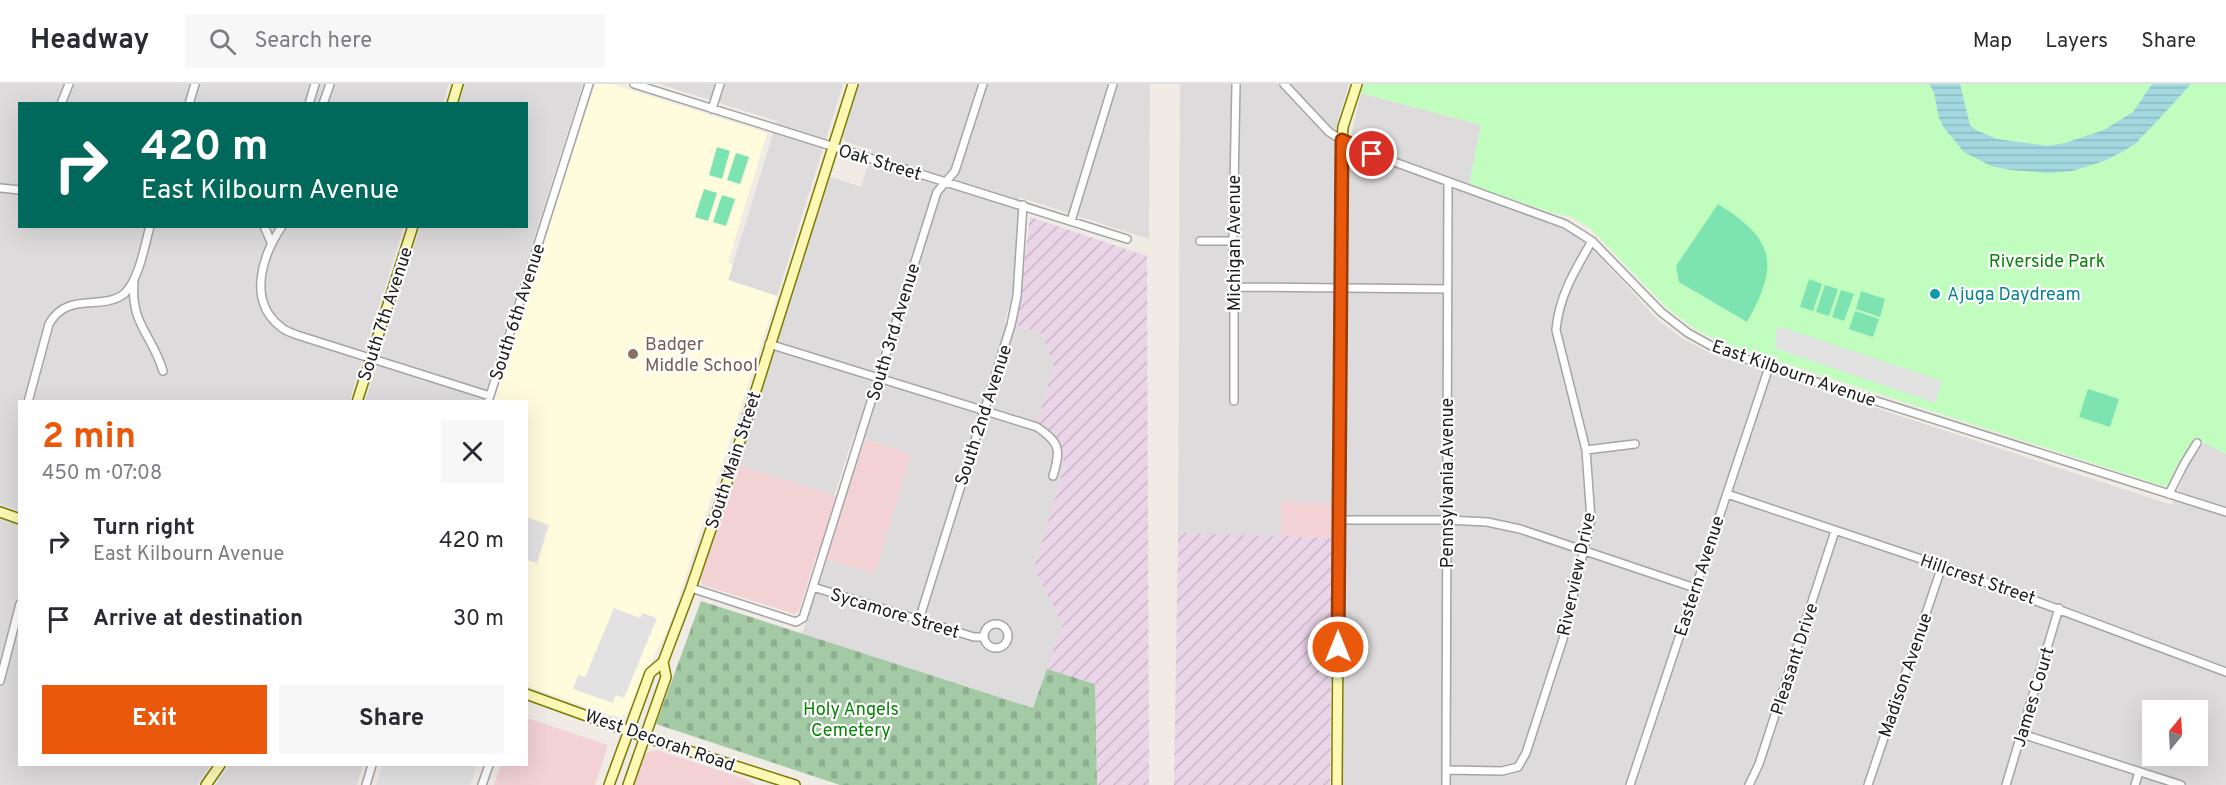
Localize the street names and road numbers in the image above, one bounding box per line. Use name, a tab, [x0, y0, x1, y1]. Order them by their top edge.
street label: Oak Street	[835, 140, 924, 187]
street label: Michigan Avenue	[1224, 175, 1247, 311]
street label: South 6th Avenue	[485, 241, 551, 384]
street label: South 7th Avenue	[354, 244, 419, 385]
street label: South 3rd Avenue	[863, 261, 926, 404]
street label: East Kilbourn Avenue	[1708, 336, 1879, 413]
street label: South 2nd Avenue	[951, 342, 1018, 489]
street label: South Main Street	[701, 389, 768, 532]
street label: Pennsylvania Avenue	[1437, 398, 1460, 568]
street label: Riverview Drive	[1553, 510, 1602, 638]
street label: Eastern Avenue	[1670, 513, 1731, 640]
street label: Hillcrest Street	[1917, 550, 2038, 611]
street label: Sycamore Street	[827, 584, 962, 645]
street label: Pleasant Drive	[1766, 600, 1824, 718]
street label: Madison Avenue	[1874, 610, 1939, 741]
street label: James Court	[2008, 645, 2061, 750]
street label: West Decorah Road	[582, 705, 737, 778]

